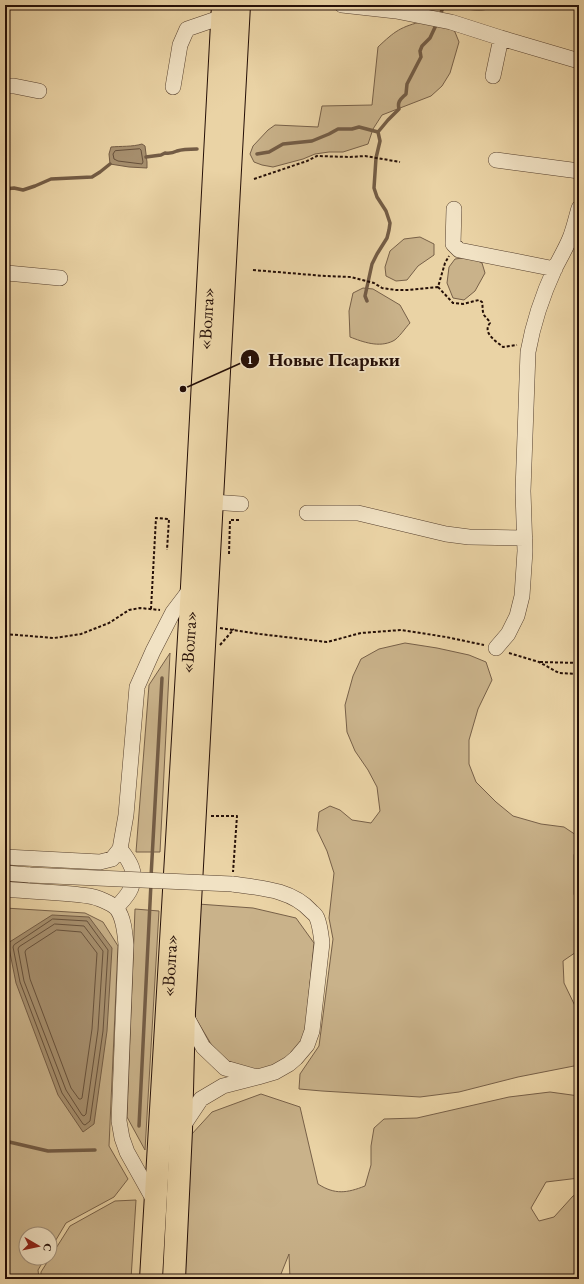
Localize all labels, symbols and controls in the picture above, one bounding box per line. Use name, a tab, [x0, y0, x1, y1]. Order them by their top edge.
street label: «Волга»	[193, 287, 219, 350]
callout: Новые Псарьки	[240, 344, 408, 375]
text: Новые Псарьки	[268, 347, 400, 372]
text: 1	[247, 352, 253, 368]
street label: «Волга»	[175, 610, 202, 674]
street label: «Волга»	[156, 934, 182, 998]
north arrow	[18, 1226, 58, 1266]
text: С	[40, 1243, 55, 1253]

